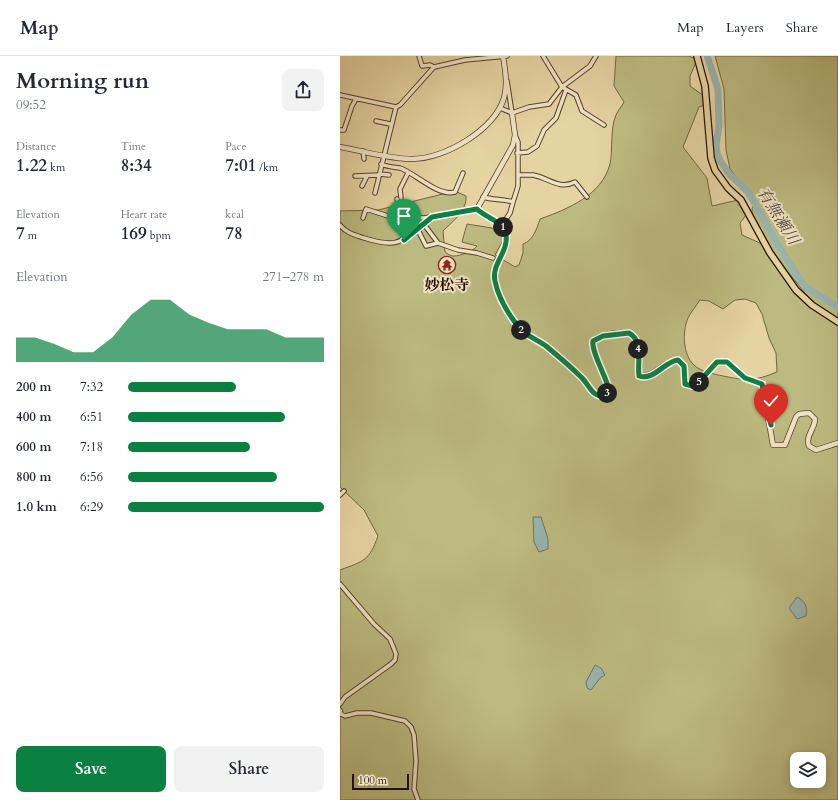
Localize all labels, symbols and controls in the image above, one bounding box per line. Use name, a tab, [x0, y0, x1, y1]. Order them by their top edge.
text: Map	[20, 15, 59, 41]
text: Map	[677, 18, 704, 37]
text: Layers	[726, 18, 764, 37]
text: Share	[786, 18, 818, 37]
text: Morning run	[16, 66, 149, 96]
button: share	[282, 69, 324, 111]
text: 09:52	[16, 96, 46, 114]
text: Distance	[16, 139, 56, 154]
text: Time	[121, 139, 146, 154]
text: Pace	[225, 139, 247, 154]
text: 1.22	[16, 154, 47, 177]
text: 8:34	[121, 154, 152, 177]
text: 7:01	[225, 154, 256, 177]
text: km	[47, 160, 65, 175]
text: /km	[256, 160, 278, 175]
water label: 有無瀬川	[752, 183, 805, 251]
pin	[387, 199, 421, 240]
icon: arrive	[393, 205, 415, 227]
text: Elevation	[16, 207, 60, 222]
text: Heart rate	[121, 207, 167, 222]
text: kcal	[225, 207, 244, 222]
pin: 1	[493, 217, 513, 237]
text: 1	[500, 219, 506, 234]
text: 7	[16, 222, 25, 245]
text: 169	[121, 222, 147, 245]
text: 78	[225, 222, 243, 245]
text: m	[25, 228, 37, 243]
text: bpm	[147, 228, 171, 243]
temple icon: 妙松寺	[437, 255, 457, 275]
text: Elevation	[16, 268, 68, 286]
text: 271–278 m	[262, 268, 324, 286]
place label: 妙松寺	[424, 275, 470, 295]
pin: 2	[511, 320, 531, 340]
text: 2	[518, 322, 524, 337]
pin: 4	[628, 339, 648, 359]
text: 4	[635, 341, 641, 356]
pin: 5	[689, 372, 709, 392]
text: 5	[696, 374, 702, 389]
text: 200 m	[16, 378, 51, 396]
text: 7:32	[80, 378, 103, 396]
pin: 3	[597, 383, 617, 403]
pin	[754, 384, 788, 425]
text: 3	[604, 385, 610, 400]
icon: check	[760, 390, 782, 412]
text: 400 m	[16, 408, 51, 426]
text: 6:51	[80, 408, 103, 426]
text: 600 m	[16, 438, 51, 456]
text: 7:18	[80, 438, 103, 456]
text: 800 m	[16, 468, 51, 486]
text: 6:56	[80, 468, 103, 486]
text: 1.0 km	[16, 498, 57, 516]
text: 6:29	[80, 498, 103, 516]
button: Save	[16, 746, 166, 792]
button: Share	[174, 746, 324, 792]
map controls	[790, 752, 826, 788]
button: layers	[790, 752, 826, 788]
scale bar	[352, 772, 409, 791]
text: 100 m	[358, 773, 387, 788]

